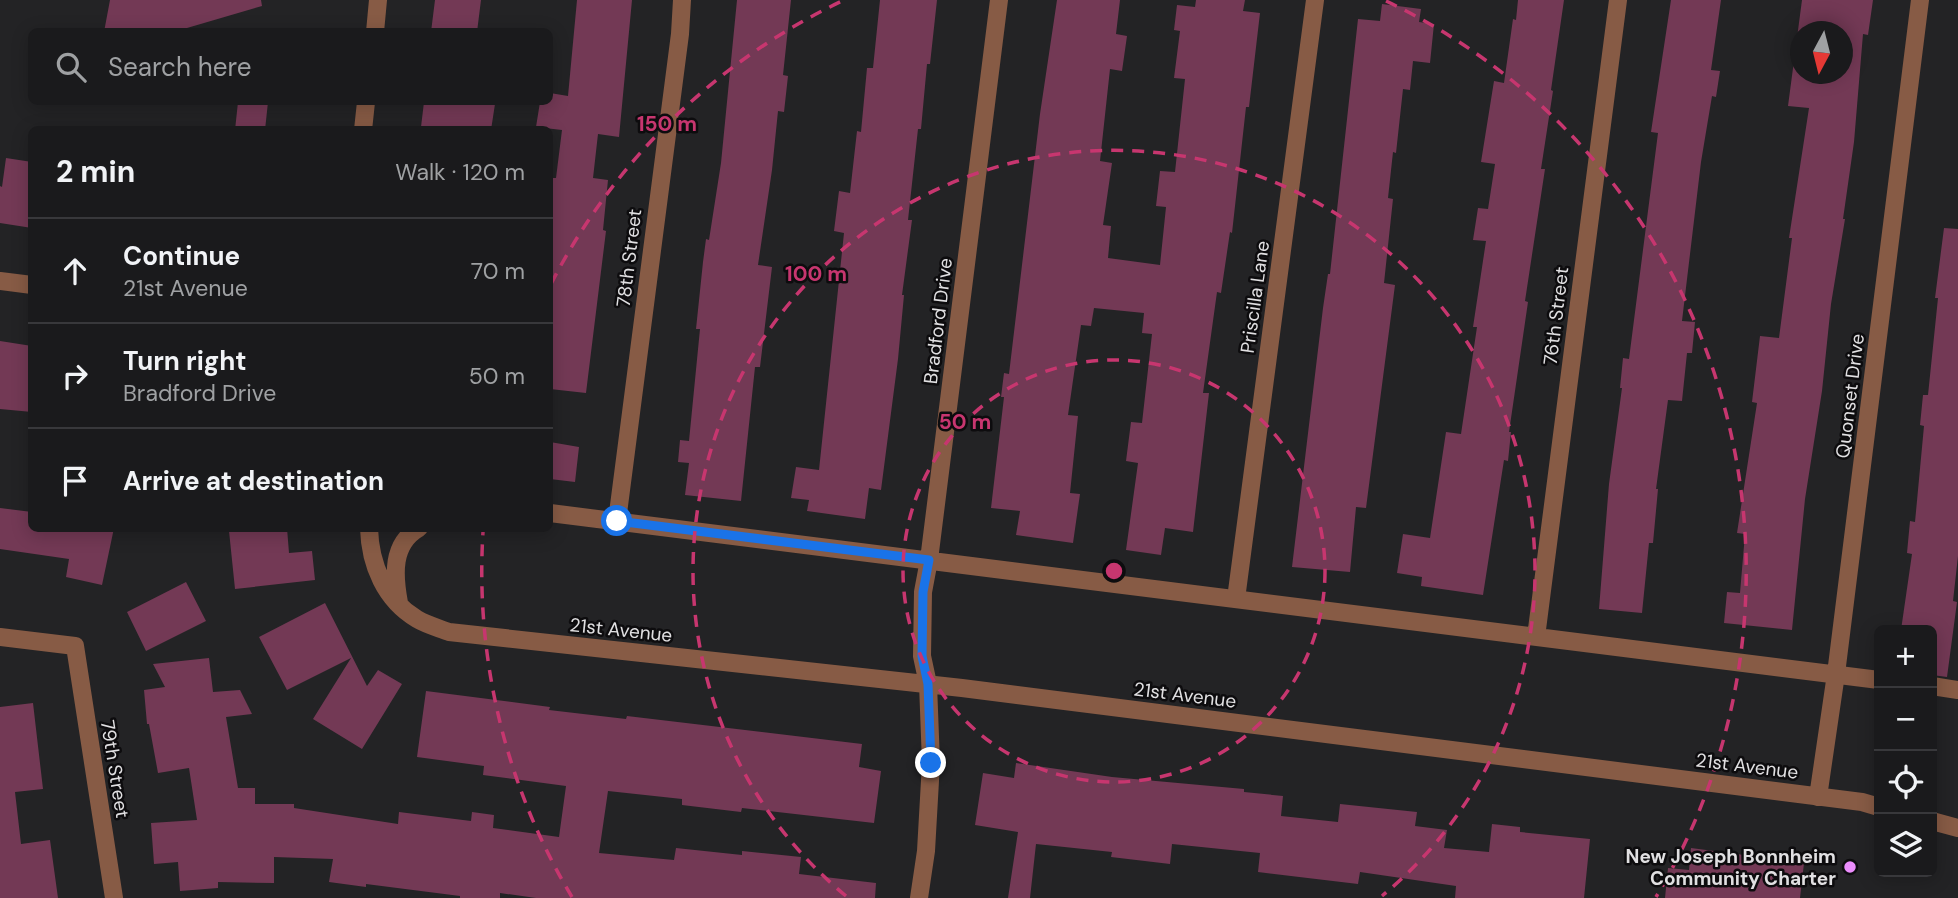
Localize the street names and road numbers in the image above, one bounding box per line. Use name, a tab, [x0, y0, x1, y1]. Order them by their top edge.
street label: 78th Street	[611, 208, 647, 308]
street label: Priscilla Lane	[1235, 239, 1275, 355]
street label: Bradford Drive	[918, 257, 958, 385]
street label: 76th Street	[1538, 265, 1574, 367]
street label: Quonset Drive	[1830, 332, 1870, 460]
street label: 21st Avenue	[568, 612, 674, 648]
street label: 21st Avenue	[1132, 676, 1238, 714]
street label: 79th Street	[95, 718, 135, 820]
street label: 21st Avenue	[1694, 747, 1800, 785]

